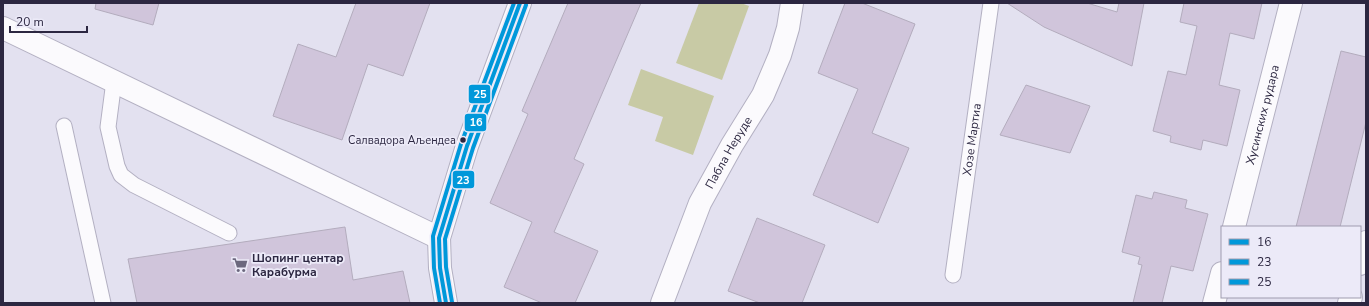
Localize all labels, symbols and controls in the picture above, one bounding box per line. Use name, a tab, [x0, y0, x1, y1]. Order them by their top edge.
scale bar	[10, 8, 87, 34]
text: 20 m	[16, 14, 44, 30]
street label: Хусинских рудара	[1242, 63, 1283, 166]
line badge: 25	[468, 84, 491, 104]
text: 25	[473, 87, 487, 102]
street label: Хозе Мартиа	[959, 102, 985, 176]
line badge: 16	[464, 113, 487, 132]
street label: Пабла Неруде	[701, 113, 756, 192]
text: 16	[469, 115, 483, 130]
place label: Салвадора Аљендеа	[348, 133, 456, 148]
marker: Салвадора Аљендеа	[458, 135, 468, 145]
line badge: 23	[452, 170, 475, 189]
text: 23	[456, 173, 470, 188]
legend	[1221, 226, 1361, 298]
text: 16	[1257, 234, 1271, 250]
place label: Шопинг центар Карабурма	[252, 250, 344, 280]
text: 23	[1257, 254, 1271, 270]
supermarket icon: Шопинг центар Карабурма	[231, 256, 249, 274]
text: 25	[1257, 274, 1271, 290]

